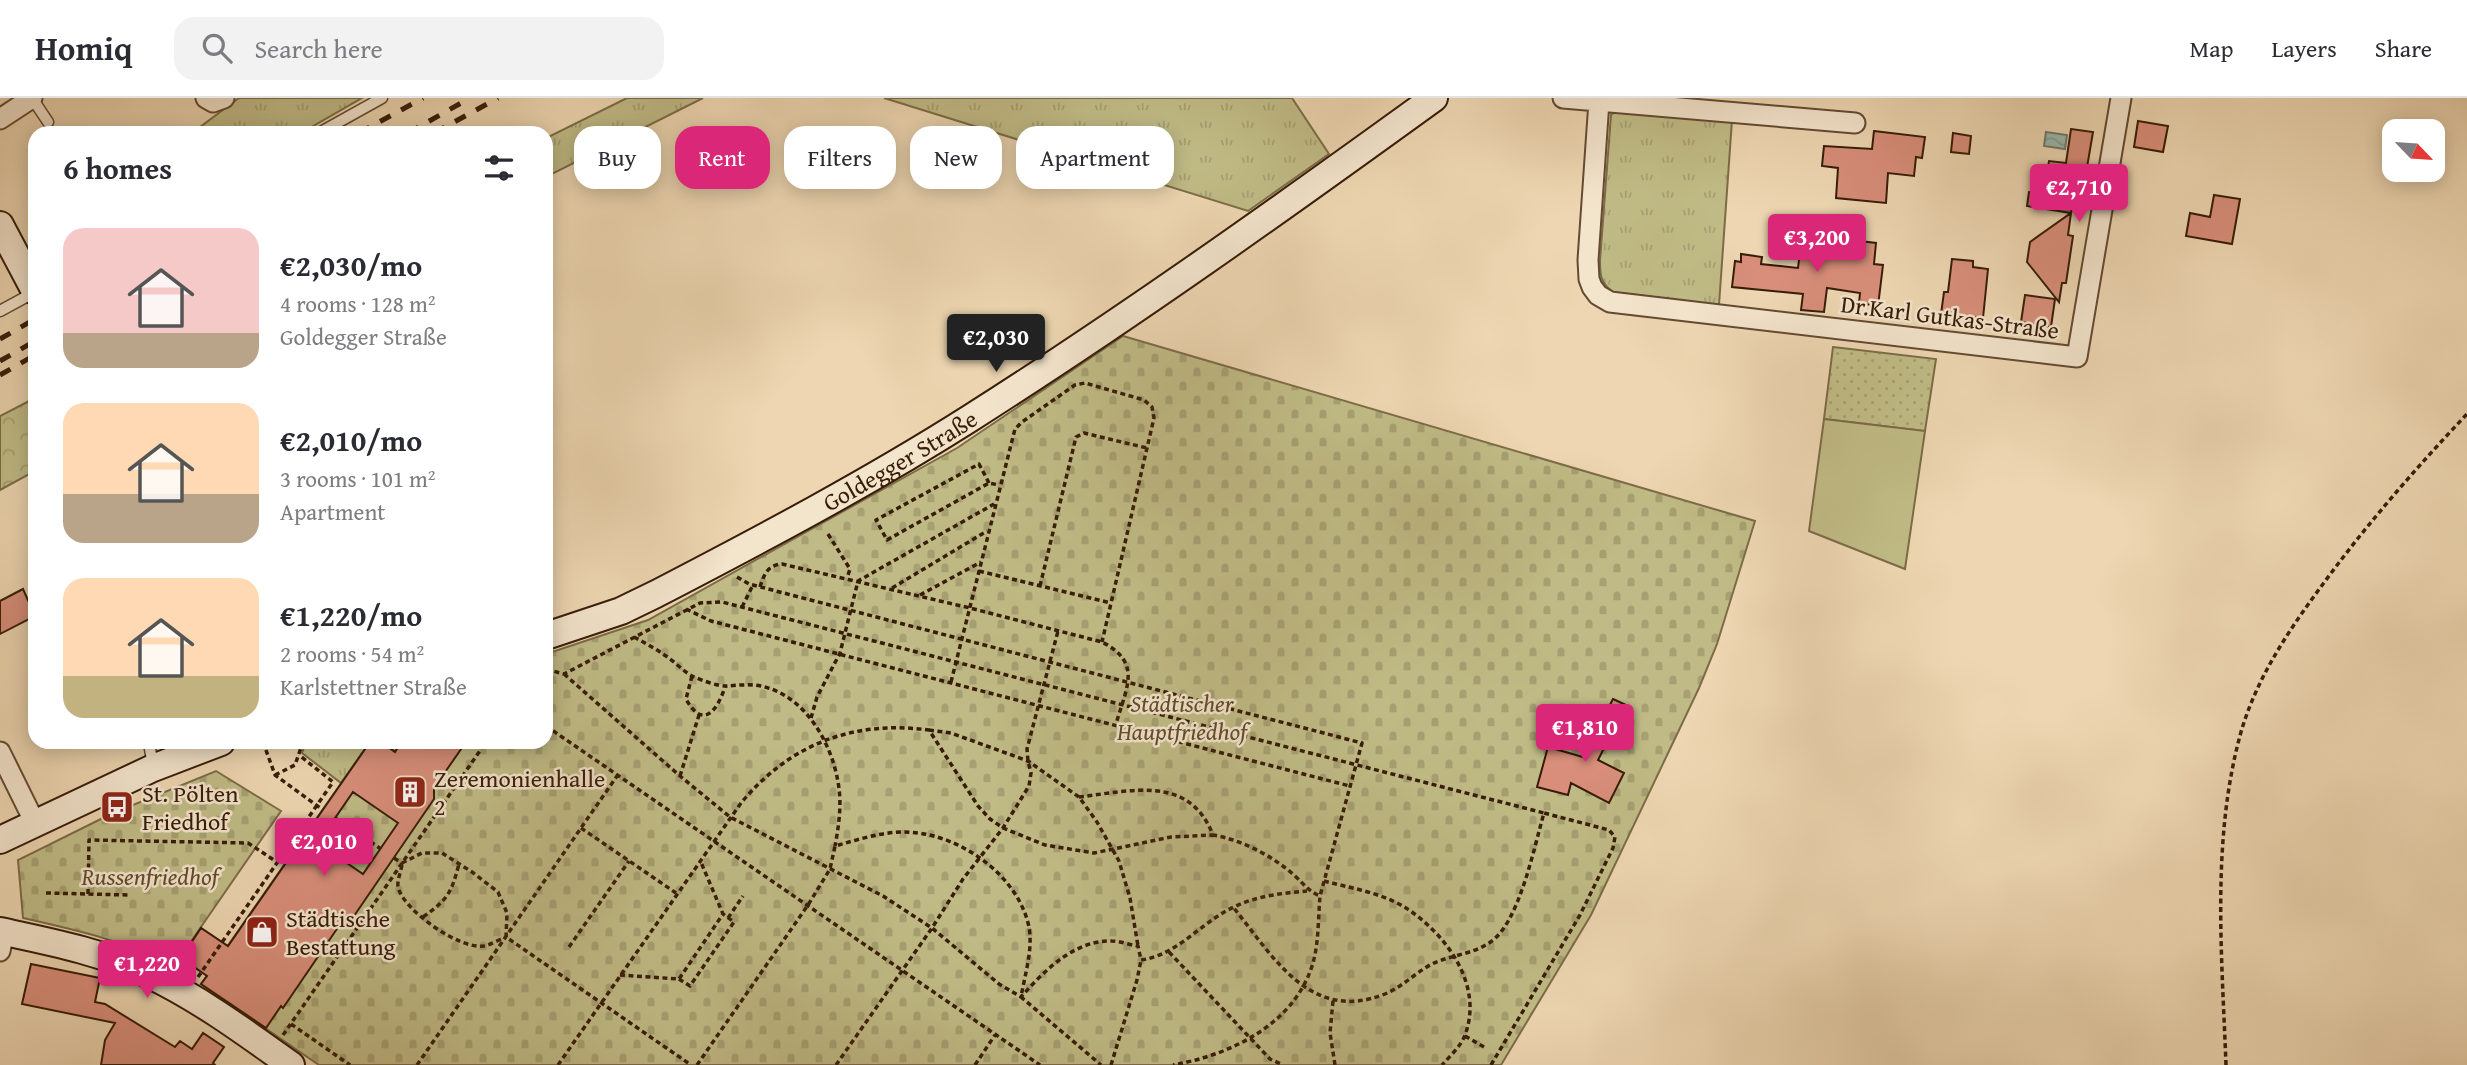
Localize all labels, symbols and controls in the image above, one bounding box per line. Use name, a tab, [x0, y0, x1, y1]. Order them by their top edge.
search box	[174, 17, 664, 80]
text: Homiq	[35, 24, 132, 72]
icon: search	[198, 29, 236, 67]
text: Search here	[254, 29, 383, 68]
text: Map	[2190, 31, 2233, 66]
text: Layers	[2271, 31, 2337, 66]
text: Share	[2375, 31, 2432, 66]
north arrow	[2382, 119, 2445, 182]
map controls	[2382, 119, 2445, 182]
chip: Buy	[574, 126, 661, 189]
chip: Rent	[675, 126, 770, 189]
chip: Filters	[784, 126, 896, 189]
chip: New	[910, 126, 1002, 189]
chip: Apartment	[1016, 126, 1174, 189]
text: 6 homes	[63, 146, 172, 190]
icon: filters	[480, 149, 518, 187]
pin: €2,710	[2022, 164, 2136, 224]
text: €2,710	[2046, 170, 2112, 203]
pin: €3,200	[1760, 214, 1874, 274]
text: €3,200	[1784, 220, 1850, 253]
text: €2,030/mo	[280, 243, 422, 287]
icon: home	[119, 256, 203, 340]
street label: Dr.Karl Gutkas-Straße	[1839, 286, 2061, 348]
text: 4 rooms · 128 m²	[280, 287, 435, 320]
pin: €2,030	[939, 314, 1053, 374]
text: Goldegger Straße	[280, 320, 447, 353]
text: €2,030	[963, 320, 1029, 353]
street label: Goldegger Straße	[816, 401, 984, 520]
text: €2,010/mo	[280, 418, 422, 462]
icon: home	[119, 431, 203, 515]
text: 3 rooms · 101 m²	[280, 462, 435, 495]
text: Apartment	[280, 495, 385, 528]
text: €1,220/mo	[280, 593, 422, 637]
icon: home	[119, 606, 203, 690]
text: 2 rooms · 54 m²	[280, 637, 424, 670]
text: Karlstettner Straße	[280, 670, 467, 703]
park label: Städtischer Hauptfriedhof	[1116, 686, 1252, 749]
pin: €1,810	[1528, 704, 1642, 764]
text: €1,810	[1552, 710, 1618, 743]
place label: Zeremonienhalle 2	[434, 761, 605, 824]
building icon: Zeremonienhalle 2	[391, 773, 429, 811]
place label: St. Pölten Friedhof	[142, 776, 239, 839]
bus stop icon: St. Pölten Friedhof	[98, 788, 136, 826]
pin: €2,010	[267, 818, 381, 878]
text: €2,010	[291, 824, 357, 857]
park label: Russenfriedhof	[81, 859, 223, 894]
place label: Städtische Bestattung	[286, 901, 396, 964]
shop icon: Städtische Bestattung	[243, 913, 281, 951]
pin: €1,220	[90, 940, 204, 1000]
text: €1,220	[114, 946, 180, 979]

